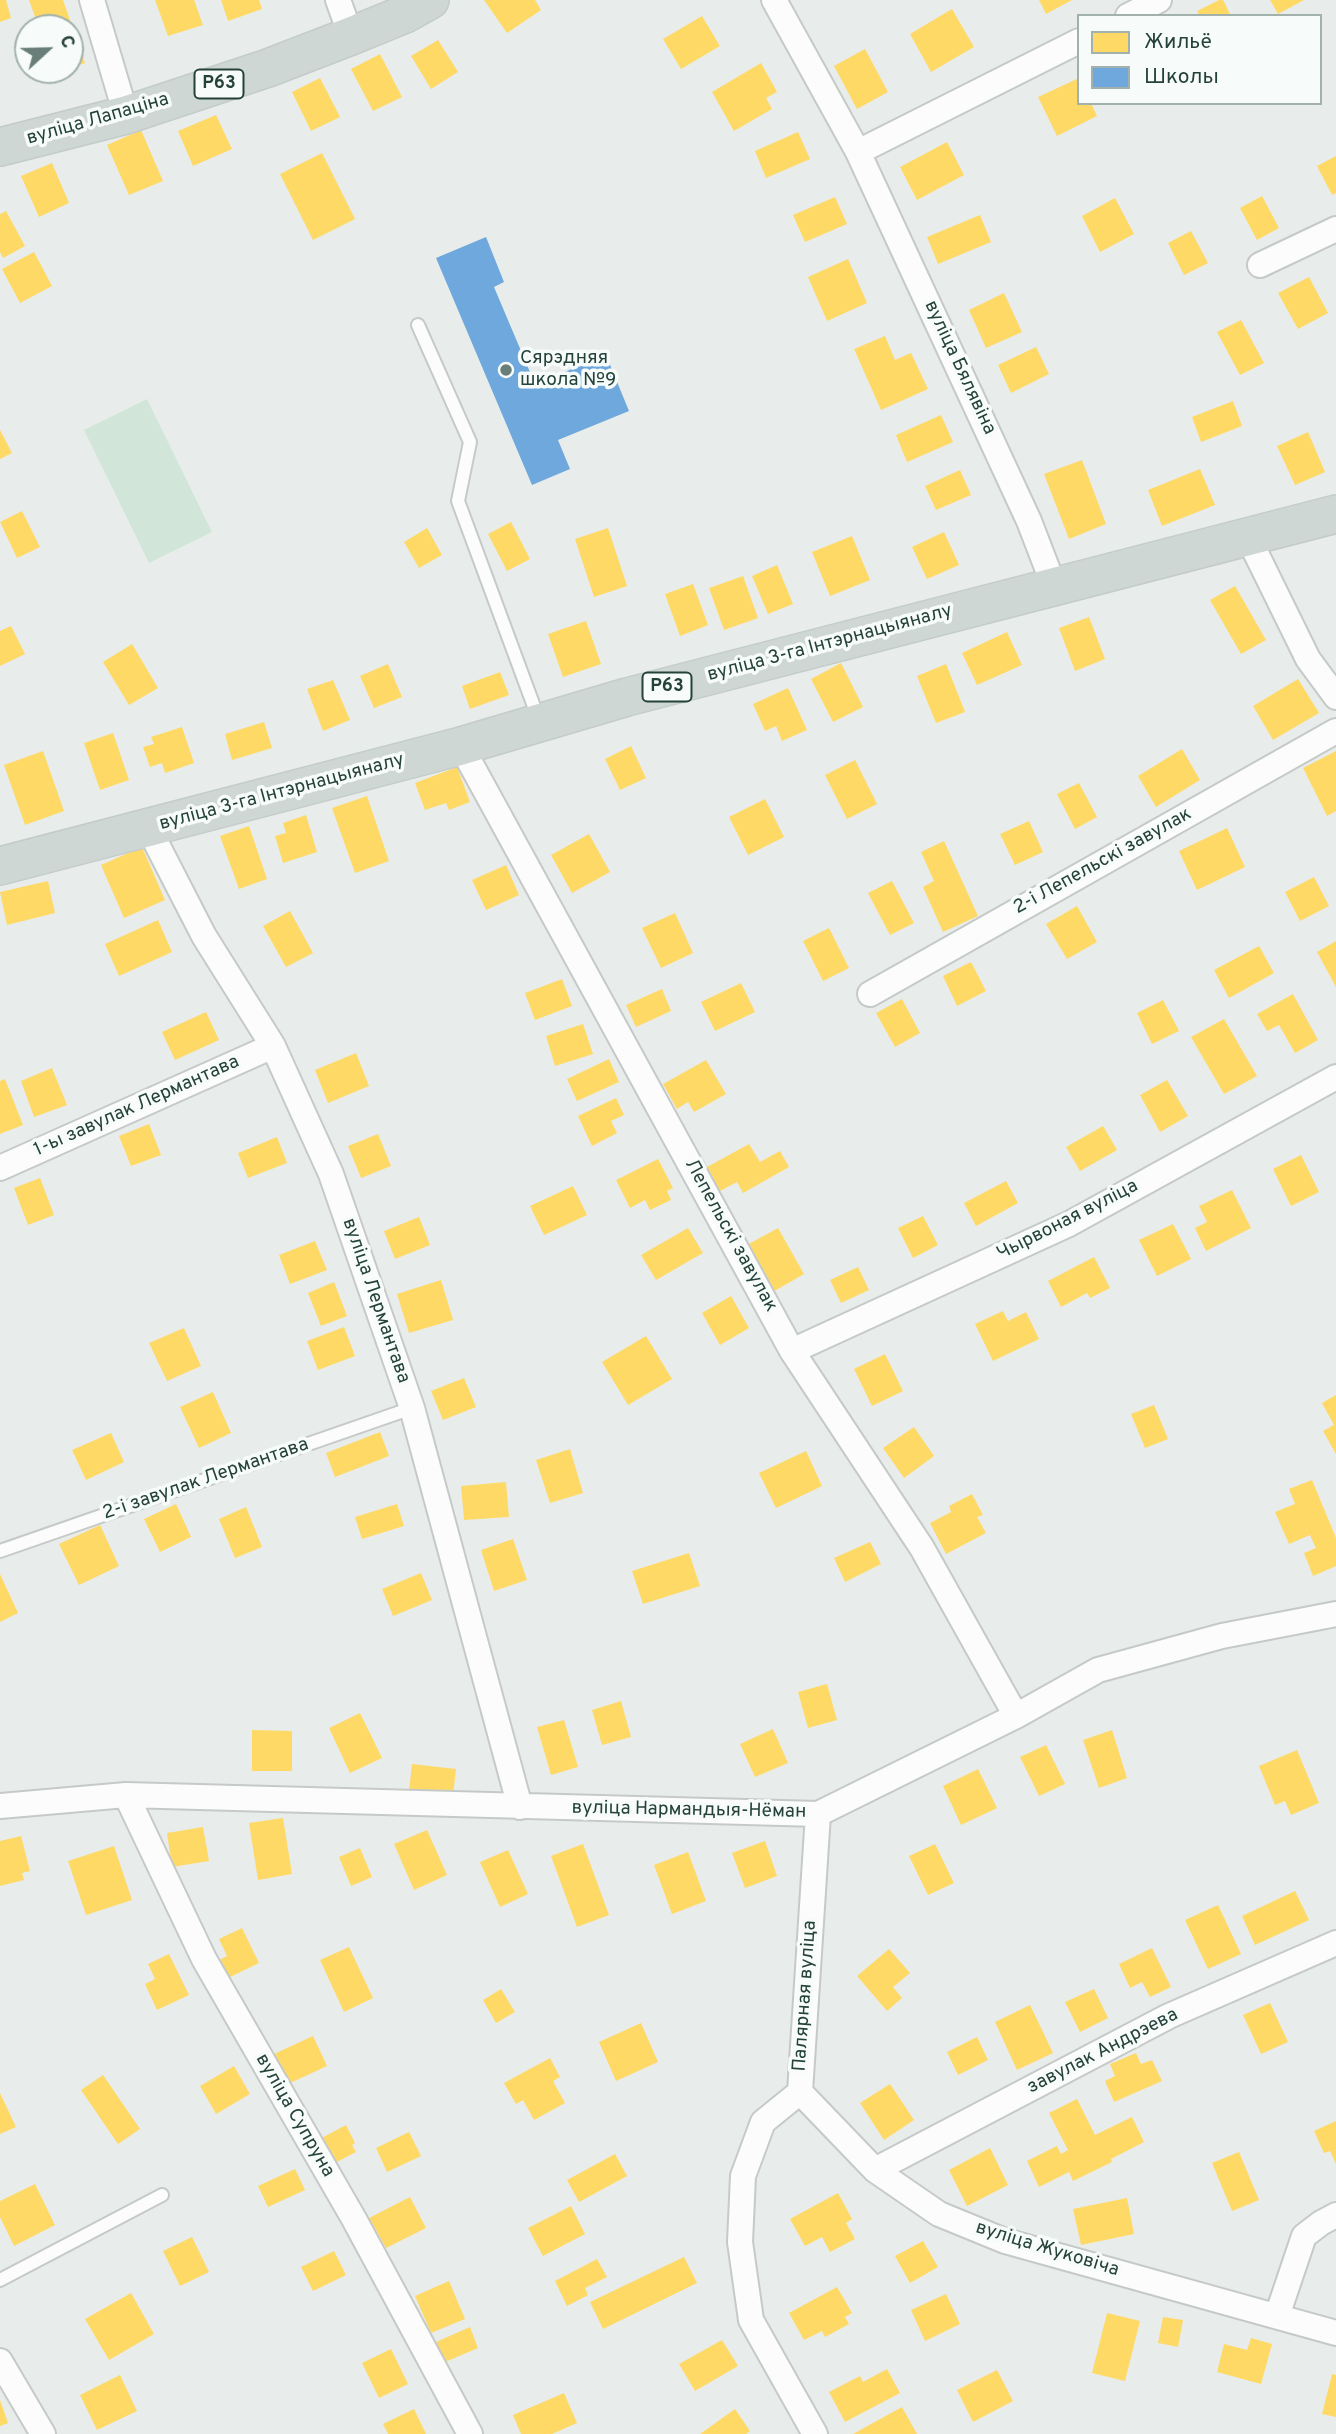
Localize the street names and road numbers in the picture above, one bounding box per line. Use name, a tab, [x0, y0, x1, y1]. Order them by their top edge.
road number: Р63	[194, 70, 244, 98]
street label: вуліца Лапаціна	[24, 89, 172, 151]
street label: вуліца Бялявіна	[918, 297, 1000, 439]
street label: вуліца 3-га Інтэрнацыяналу	[705, 600, 955, 688]
road number: Р63	[642, 672, 692, 702]
street label: вуліца 3-га Інтэрнацыяналу	[157, 749, 407, 837]
street label: 2-і Лепельскі завулак	[1010, 804, 1196, 920]
street label: 1-ы завулак Лермантава	[31, 1051, 243, 1163]
street label: Лепельскі завулак	[678, 1156, 782, 1316]
street label: Чырвоная вуліца	[994, 1176, 1142, 1266]
street label: вуліца Лермантава	[336, 1215, 414, 1387]
street label: 2-і завулак Лермантава	[100, 1434, 312, 1526]
street label: вуліца Нармандыя-Нёман	[571, 1798, 807, 1824]
street label: Палярная вуліца	[789, 1920, 823, 2072]
street label: завулак Андрэева	[1024, 2004, 1182, 2100]
street label: вуліца Супруна	[249, 2050, 339, 2182]
street label: вуліца Жуковіча	[973, 2217, 1121, 2283]

